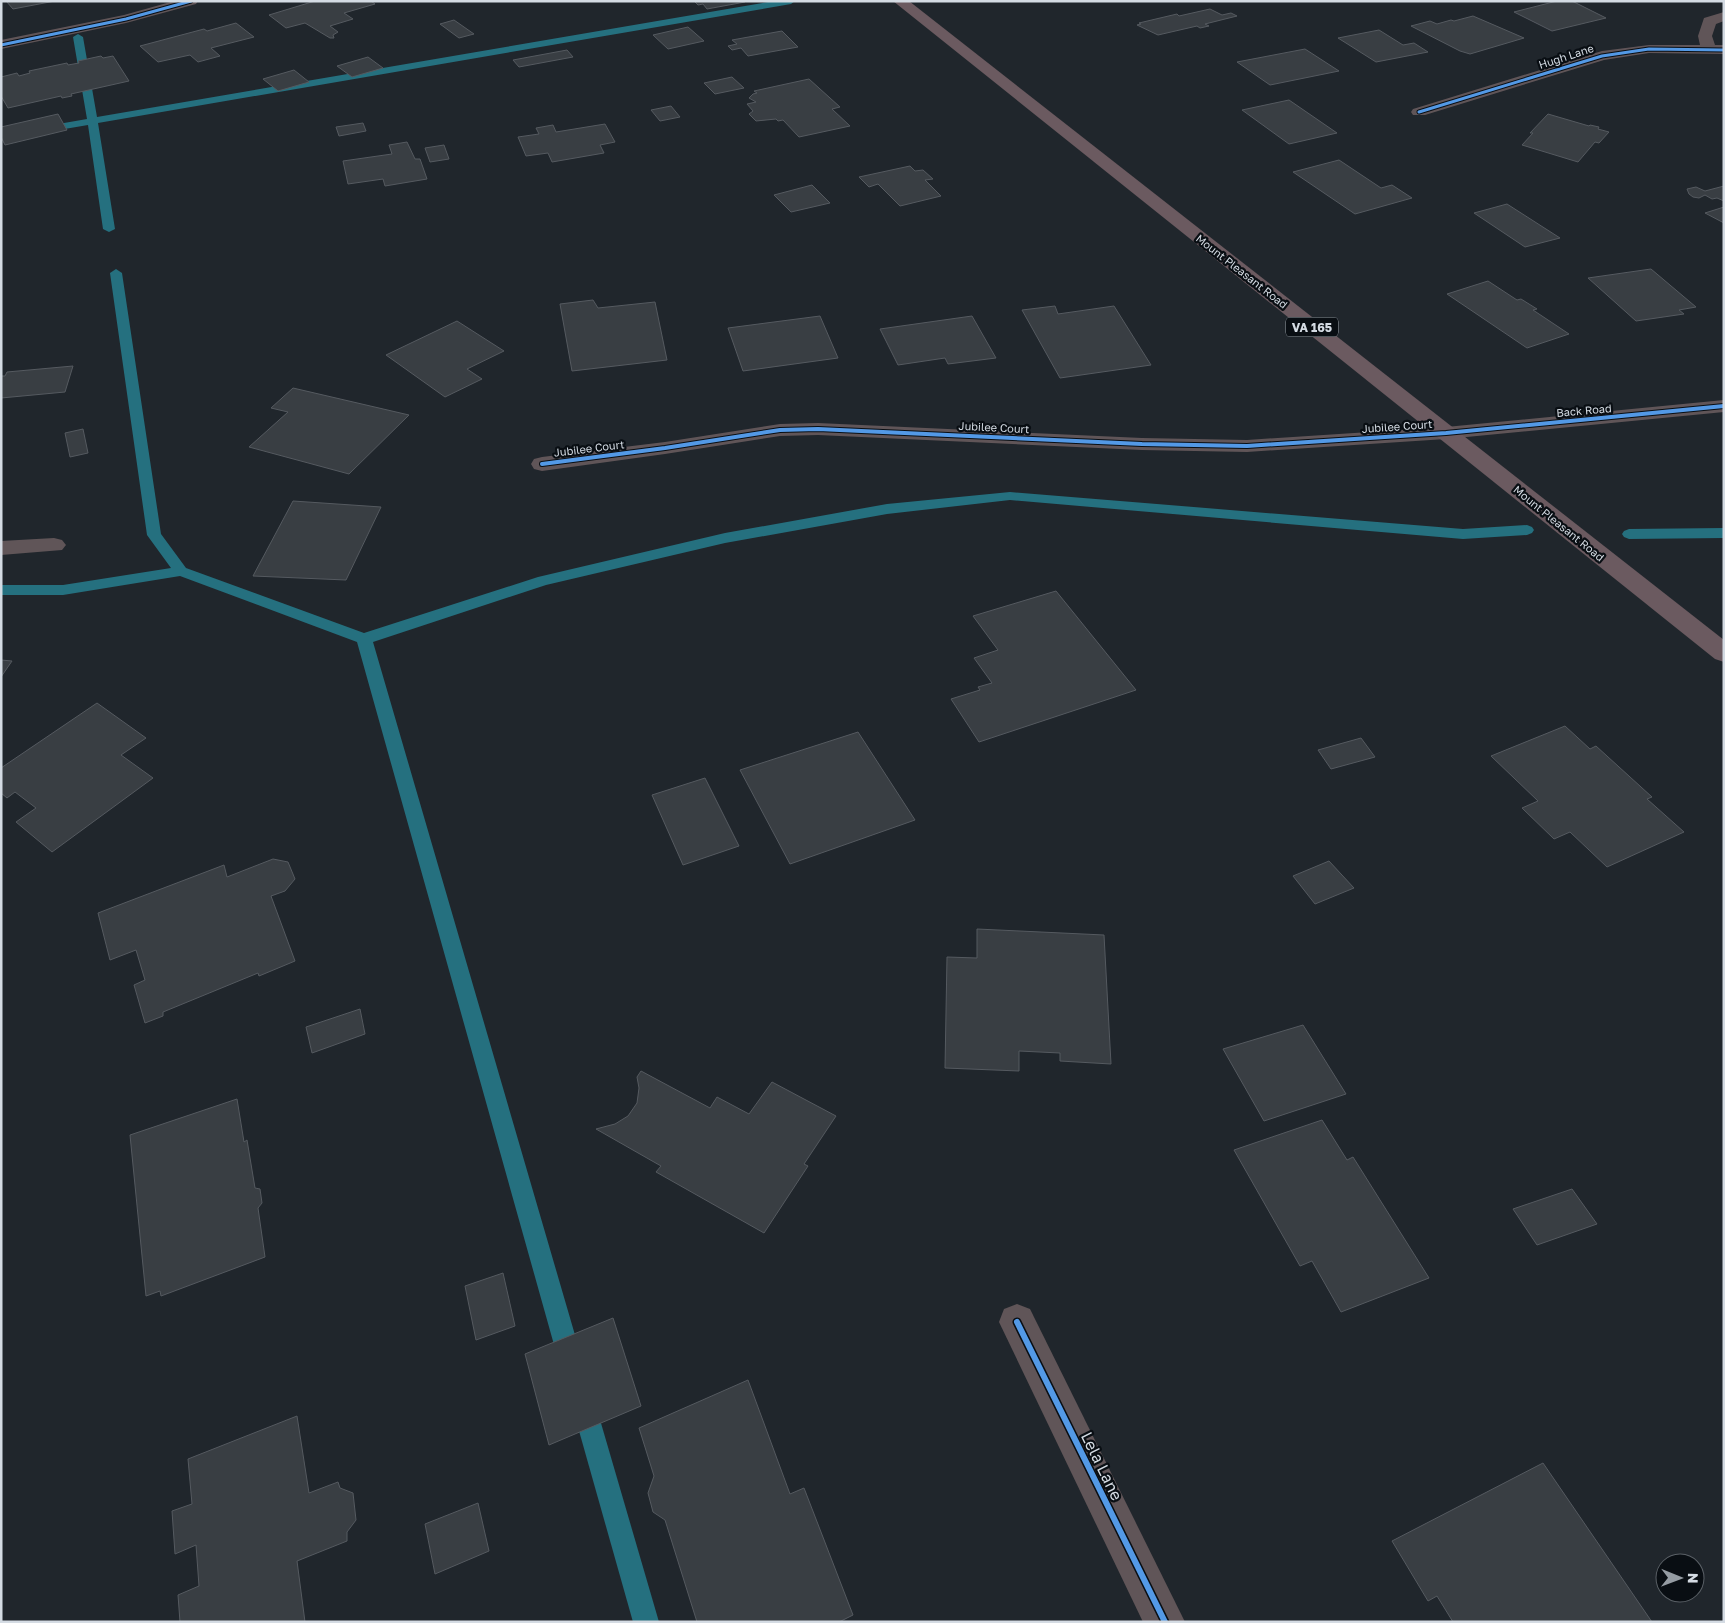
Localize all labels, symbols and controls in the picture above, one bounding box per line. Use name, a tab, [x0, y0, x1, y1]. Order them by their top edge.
street label: Hugh Lane	[1537, 41, 1595, 71]
street label: Mount Pleasant Road	[1194, 231, 1290, 311]
road number: VA 165	[1286, 318, 1338, 337]
street label: Back Road	[1556, 401, 1612, 419]
street label: Jubilee Court	[1361, 417, 1433, 435]
street label: Jubilee Court	[958, 419, 1030, 435]
street label: Jubilee Court	[553, 437, 625, 459]
street label: Mount Pleasant Road	[1511, 483, 1607, 563]
street label: Lela Lane	[1077, 1428, 1127, 1504]
north arrow	[1655, 1553, 1705, 1603]
text: N	[1685, 1573, 1702, 1584]

